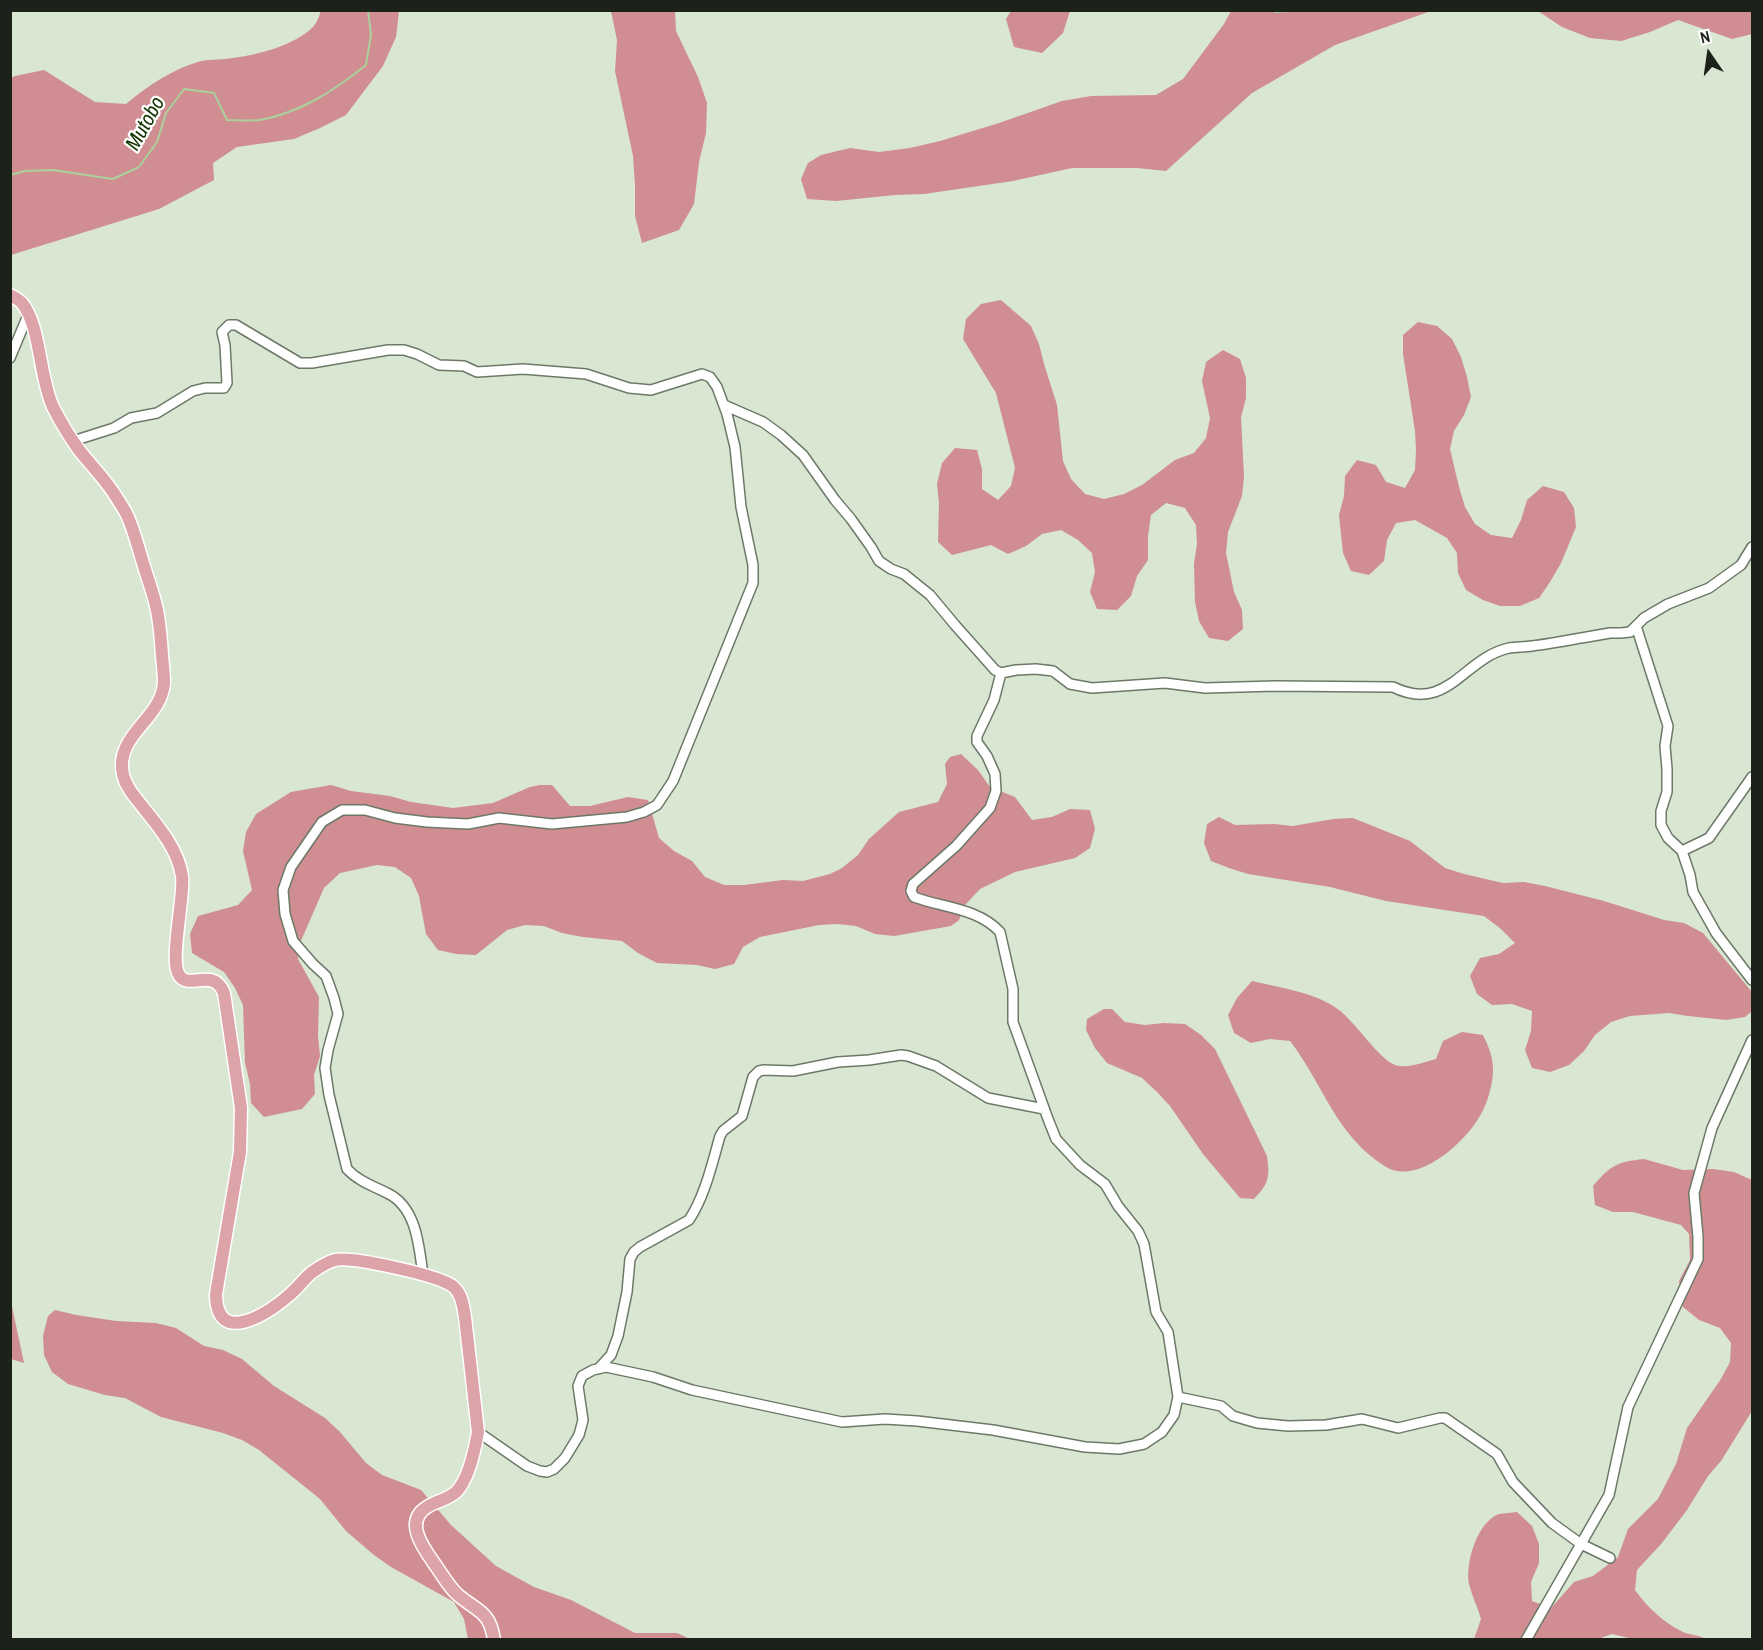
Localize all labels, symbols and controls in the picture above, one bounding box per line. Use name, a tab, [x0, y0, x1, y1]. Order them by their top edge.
north arrow	[1679, 24, 1739, 84]
text: N	[1698, 25, 1712, 48]
water label: Mutobo	[121, 93, 171, 155]

